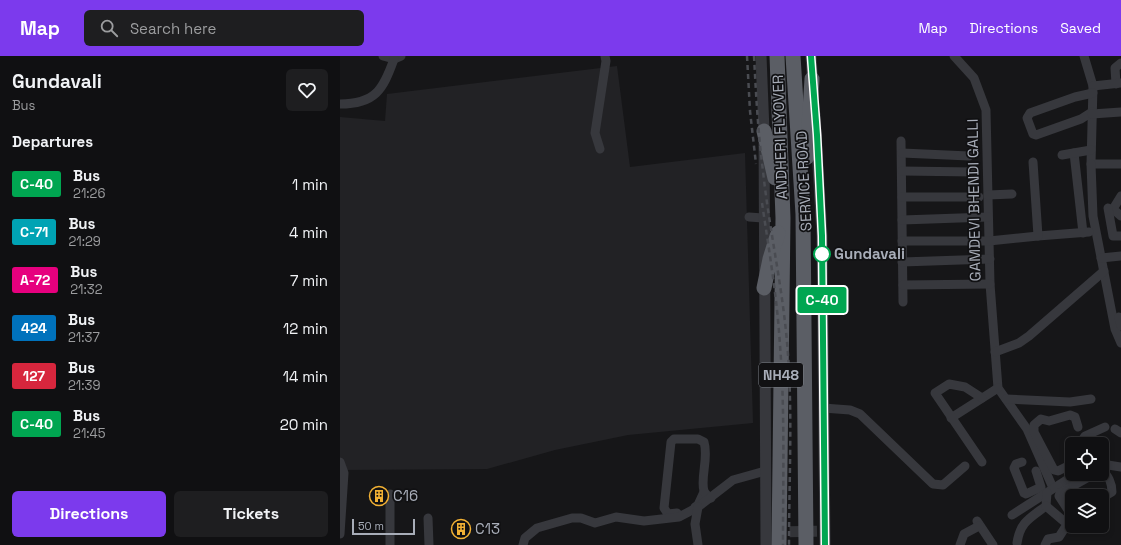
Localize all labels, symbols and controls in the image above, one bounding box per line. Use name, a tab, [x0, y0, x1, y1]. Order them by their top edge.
search box	[84, 10, 364, 46]
text: Map	[20, 16, 60, 41]
icon: search	[98, 17, 120, 39]
text: Search here	[130, 19, 216, 38]
text: Map	[918, 19, 948, 37]
text: Directions	[970, 19, 1038, 37]
text: Saved	[1060, 19, 1101, 37]
text: Gundavali	[12, 69, 102, 94]
button: heart	[286, 69, 328, 111]
street label: ANDHERI FLYOVER	[768, 74, 791, 200]
text: Bus	[12, 97, 35, 114]
street label: GAMDEVI BHENDI GALLI	[963, 119, 984, 281]
street label: SERVICE ROAD	[791, 130, 816, 232]
text: Departures	[12, 132, 93, 151]
text: Bus	[73, 166, 100, 185]
text: C-40	[20, 175, 53, 193]
text: 1 min	[292, 175, 328, 194]
text: 21:26	[73, 185, 105, 202]
text: Bus	[68, 214, 95, 233]
text: C-71	[20, 223, 48, 241]
text: 4 min	[289, 223, 328, 242]
text: 21:29	[68, 233, 101, 250]
place label: Gundavali	[834, 244, 905, 263]
marker: Gundavali	[813, 245, 831, 263]
text: Bus	[70, 262, 97, 281]
text: A-72	[20, 271, 50, 289]
text: 7 min	[290, 271, 328, 290]
text: 21:32	[70, 281, 102, 298]
line badge: C-40	[794, 287, 850, 313]
text: C-40	[805, 291, 839, 309]
text: Bus	[68, 310, 95, 329]
text: 424	[21, 319, 47, 337]
text: 12 min	[283, 319, 328, 338]
text: 21:37	[68, 329, 100, 346]
text: Bus	[68, 358, 95, 377]
road number: NH48	[759, 363, 803, 387]
text: 127	[23, 367, 45, 385]
text: 14 min	[283, 367, 328, 386]
text: 21:39	[68, 377, 100, 394]
text: Bus	[73, 406, 100, 425]
text: C-40	[20, 415, 53, 433]
text: 20 min	[280, 415, 328, 434]
text: 21:45	[73, 425, 106, 442]
map controls	[1065, 437, 1109, 533]
button: locate	[1065, 437, 1109, 481]
building icon: C16	[368, 485, 390, 507]
place label: C16	[393, 486, 418, 505]
button: layers	[1065, 489, 1109, 533]
button: Directions	[12, 491, 166, 537]
button: Tickets	[174, 491, 328, 537]
scale bar	[352, 517, 415, 536]
building icon: C13	[450, 518, 472, 540]
text: 50 m	[358, 519, 384, 533]
place label: C13	[475, 519, 500, 538]

